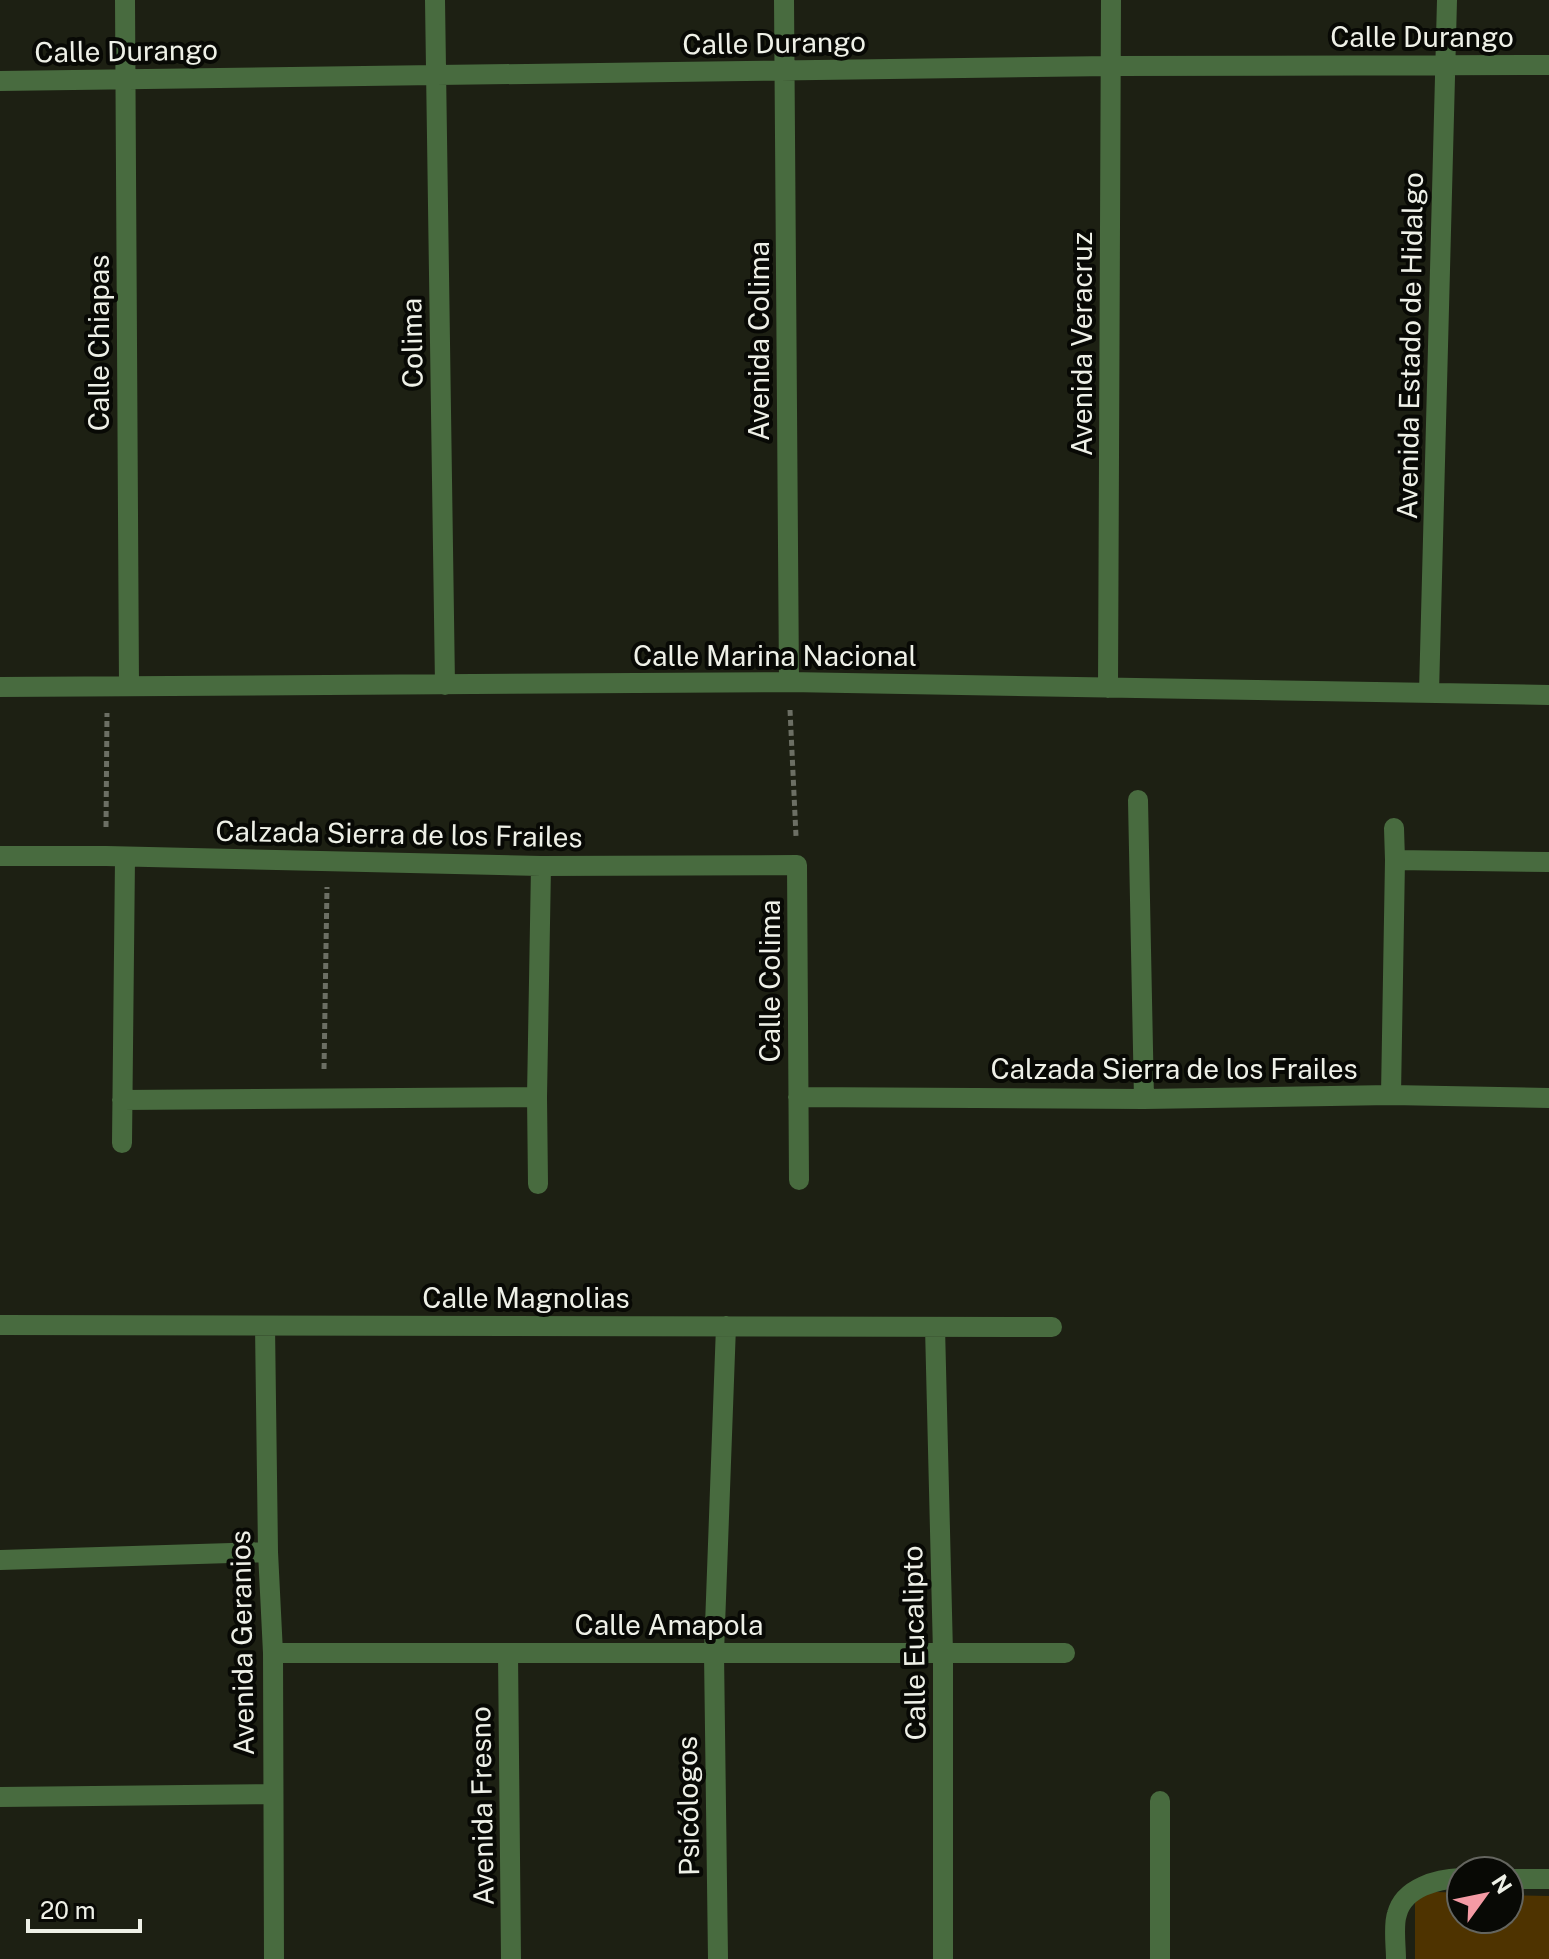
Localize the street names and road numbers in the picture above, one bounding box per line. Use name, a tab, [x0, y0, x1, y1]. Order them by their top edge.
street label: Calle Durango	[1330, 20, 1514, 53]
street label: Calle Durango	[682, 24, 866, 61]
street label: Calle Durango	[34, 32, 218, 69]
street label: Avenida Estado de Hidalgo	[1390, 172, 1429, 520]
street label: Avenida Veracruz	[1065, 232, 1098, 456]
street label: Avenida Colima	[742, 241, 775, 441]
street label: Calle Chiapas	[82, 255, 115, 431]
street label: Colima	[394, 298, 429, 388]
street label: Calle Marina Nacional	[633, 639, 917, 672]
street label: Calzada Sierra de los Frailes	[215, 814, 583, 853]
street label: Calle Colima	[753, 899, 786, 1063]
street label: Calzada Sierra de los Frailes	[990, 1052, 1358, 1085]
street label: Calle Magnolias	[422, 1281, 630, 1314]
street label: Avenida Geranios	[223, 1530, 260, 1756]
street label: Calle Eucalipto	[895, 1545, 932, 1741]
street label: Calle Amapola	[575, 1608, 763, 1641]
street label: Avenida Fresno	[463, 1706, 500, 1906]
street label: Psicólogos	[670, 1736, 705, 1876]

